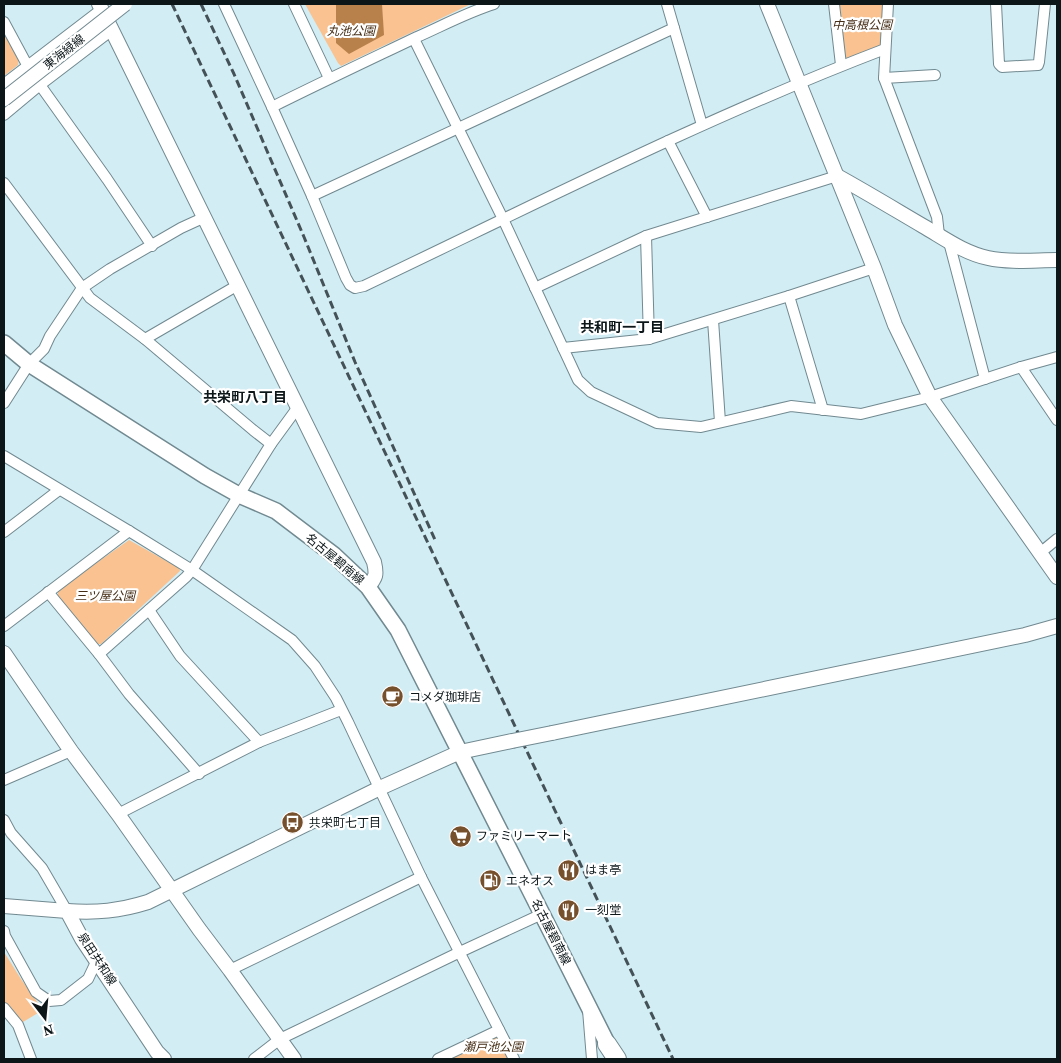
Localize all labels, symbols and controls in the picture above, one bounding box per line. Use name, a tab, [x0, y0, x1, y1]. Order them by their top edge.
park label: 中高根公園	[832, 17, 894, 33]
park label: 丸池公園	[327, 23, 377, 39]
street label: 東海緑線	[40, 31, 88, 73]
district label: 共和町一丁目	[580, 317, 664, 337]
district label: 共栄町八丁目	[203, 387, 287, 407]
street label: 名古屋碧南線	[302, 530, 368, 588]
park label: 三ツ屋公園	[75, 588, 137, 604]
cafe icon: コメダ珈琲店	[381, 685, 405, 709]
place label: コメダ珈琲店	[409, 689, 481, 705]
bus stop icon: 共栄町七丁目	[281, 811, 305, 835]
place label: 共栄町七丁目	[309, 815, 381, 831]
supermarket icon: ファミリーマート	[448, 824, 472, 848]
place label: ファミリーマート	[476, 828, 572, 844]
restaurant icon: はま亭	[557, 858, 581, 882]
place label: はま亭	[585, 862, 621, 878]
fuel station icon: エネオス	[478, 869, 502, 893]
place label: エネオス	[506, 873, 554, 889]
street label: 名古屋碧南線	[528, 896, 574, 968]
restaurant icon: 一刻堂	[557, 898, 581, 922]
place label: 一刻堂	[585, 902, 621, 918]
street label: 泉田共和線	[74, 929, 120, 989]
north arrow	[20, 993, 70, 1043]
text: N	[41, 1019, 56, 1042]
park label: 瀬戸池公園	[463, 1039, 525, 1055]

